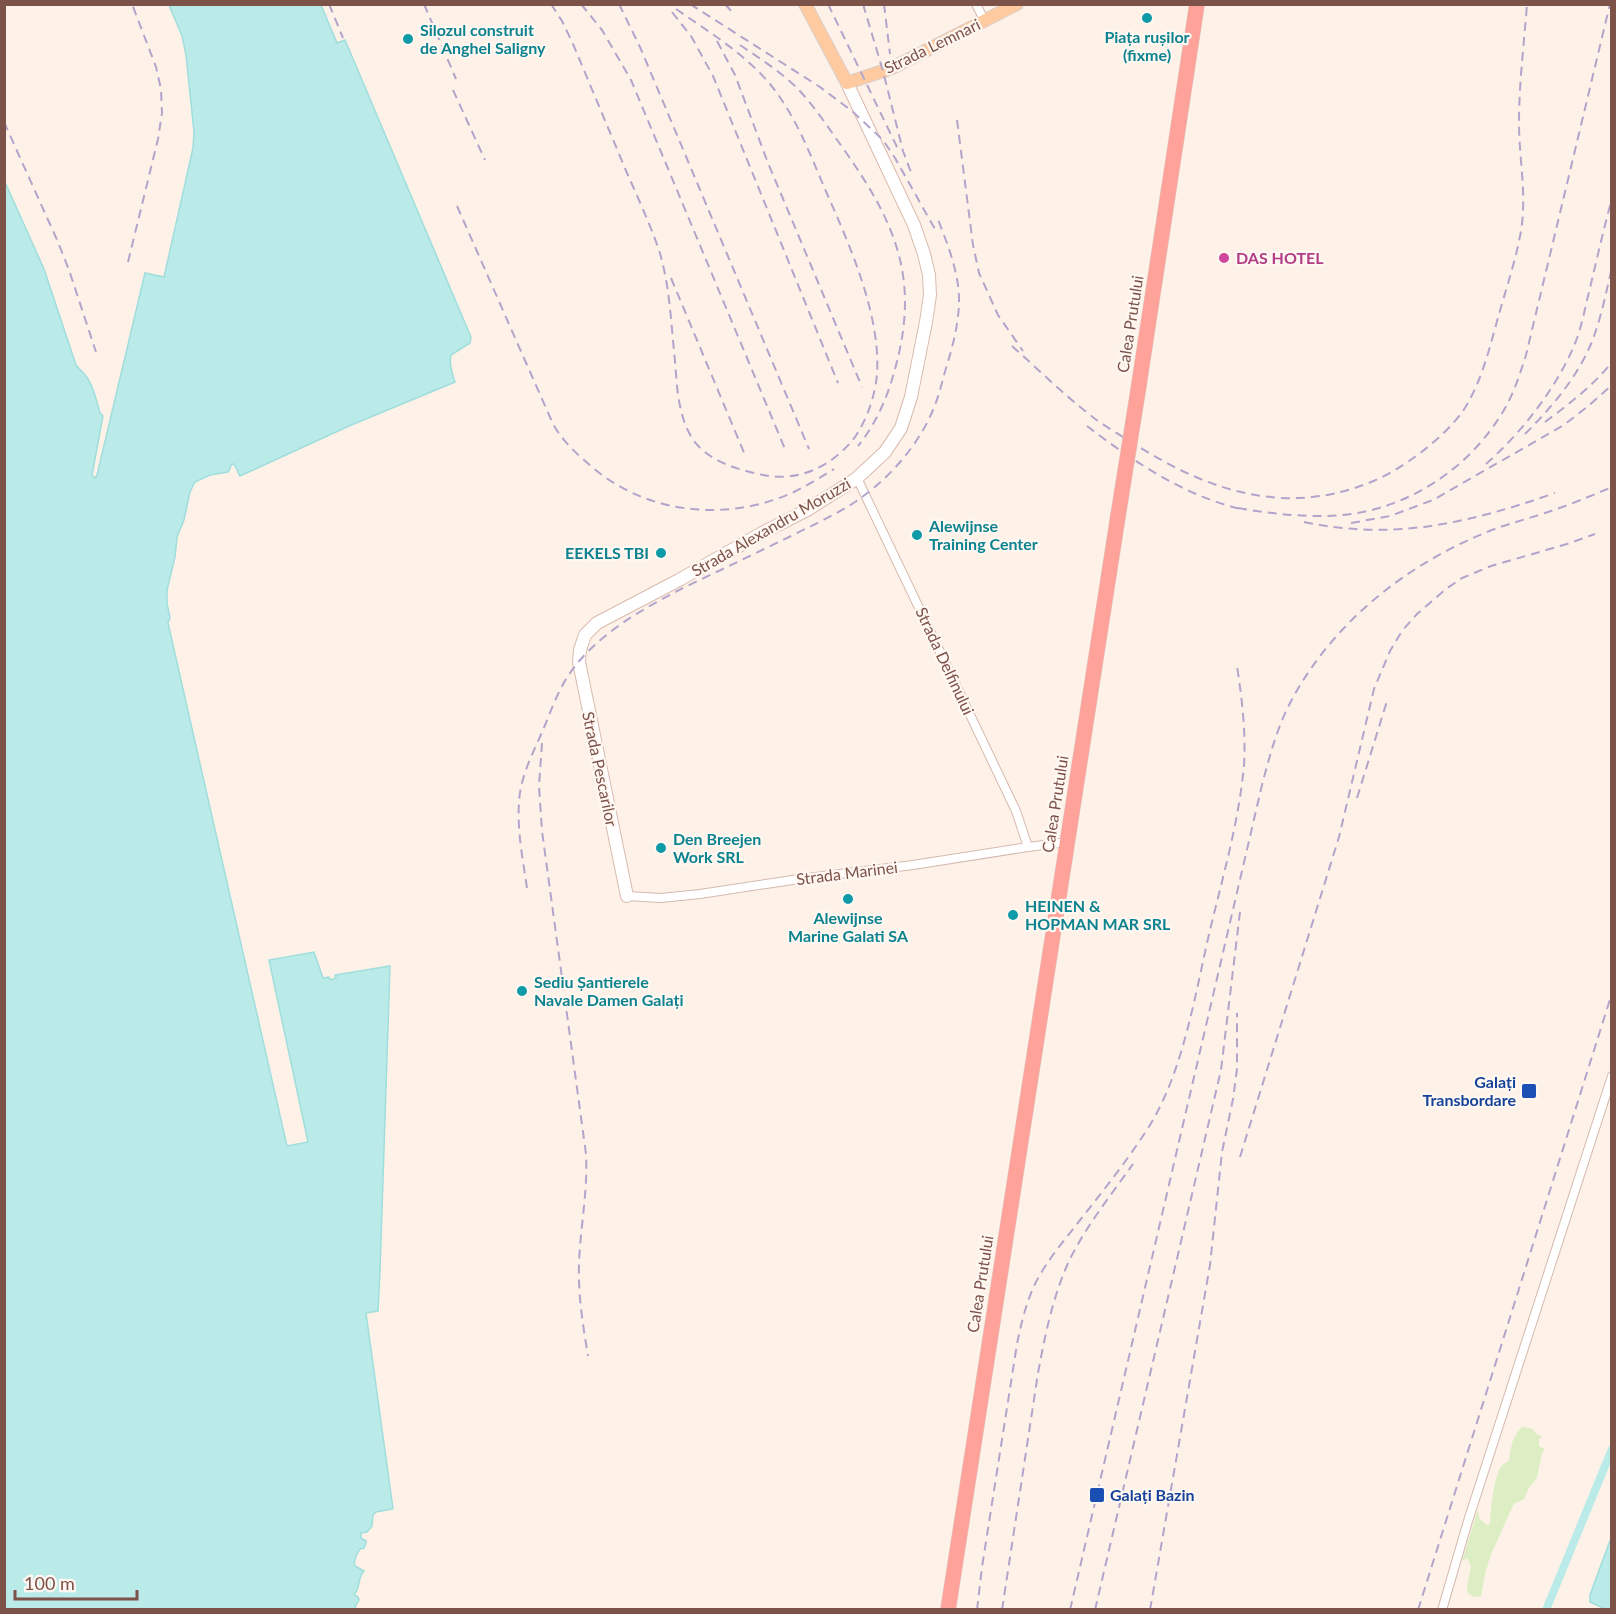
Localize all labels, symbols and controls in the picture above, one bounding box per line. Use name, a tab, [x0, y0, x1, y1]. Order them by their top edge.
marker: Piața rușilor (fixme)	[1140, 11, 1154, 25]
street label: Strada Lemnari	[881, 14, 983, 77]
place label: Silozul construit de Anghel Saligny	[420, 20, 546, 57]
place label: Piața rușilor (fixme)	[1104, 27, 1190, 64]
marker: Silozul construit de Anghel Saligny	[401, 32, 415, 46]
place label: DAS HOTEL	[1236, 248, 1324, 267]
marker: DAS HOTEL	[1217, 251, 1231, 265]
street label: Calea Prutului	[1112, 274, 1147, 374]
street label: Strada Alexandru Moruzzi	[688, 473, 854, 580]
place label: Alewijnse Training Center	[928, 516, 1038, 553]
marker: Alewijnse Training Center	[910, 528, 924, 542]
place label: EEKELS TBI	[565, 543, 649, 562]
marker: EEKELS TBI	[654, 546, 668, 560]
street label: Strada Delfinului	[912, 604, 979, 718]
street label: Strada Pescarilor	[579, 710, 622, 828]
street label: Calea Prutului	[1037, 754, 1072, 854]
place label: Den Breejen Work SRL	[673, 829, 761, 866]
marker: Den Breejen Work SRL	[654, 841, 668, 855]
street label: Strada Marinei	[795, 857, 899, 888]
marker: Alewijnse Marine Galati SA	[841, 892, 855, 906]
place label: HEINEN & HOPMAN MAR SRL	[1025, 896, 1171, 933]
place label: Alewijnse Marine Galati SA	[788, 908, 909, 945]
marker: HEINEN & HOPMAN MAR SRL	[1006, 908, 1020, 922]
place label: Sediu Șantierele Navale Damen Galați	[534, 972, 683, 1009]
marker: Sediu Șantierele Navale Damen Galați	[515, 984, 529, 998]
place label: Galați Transbordare	[1422, 1072, 1516, 1109]
marker: Galați Transbordare	[1520, 1082, 1538, 1100]
street label: Calea Prutului	[962, 1234, 997, 1334]
place label: Galați Bazin	[1110, 1485, 1195, 1504]
marker: Galați Bazin	[1088, 1486, 1106, 1504]
scale bar	[15, 1563, 136, 1601]
text: 100 m	[24, 1572, 75, 1594]

